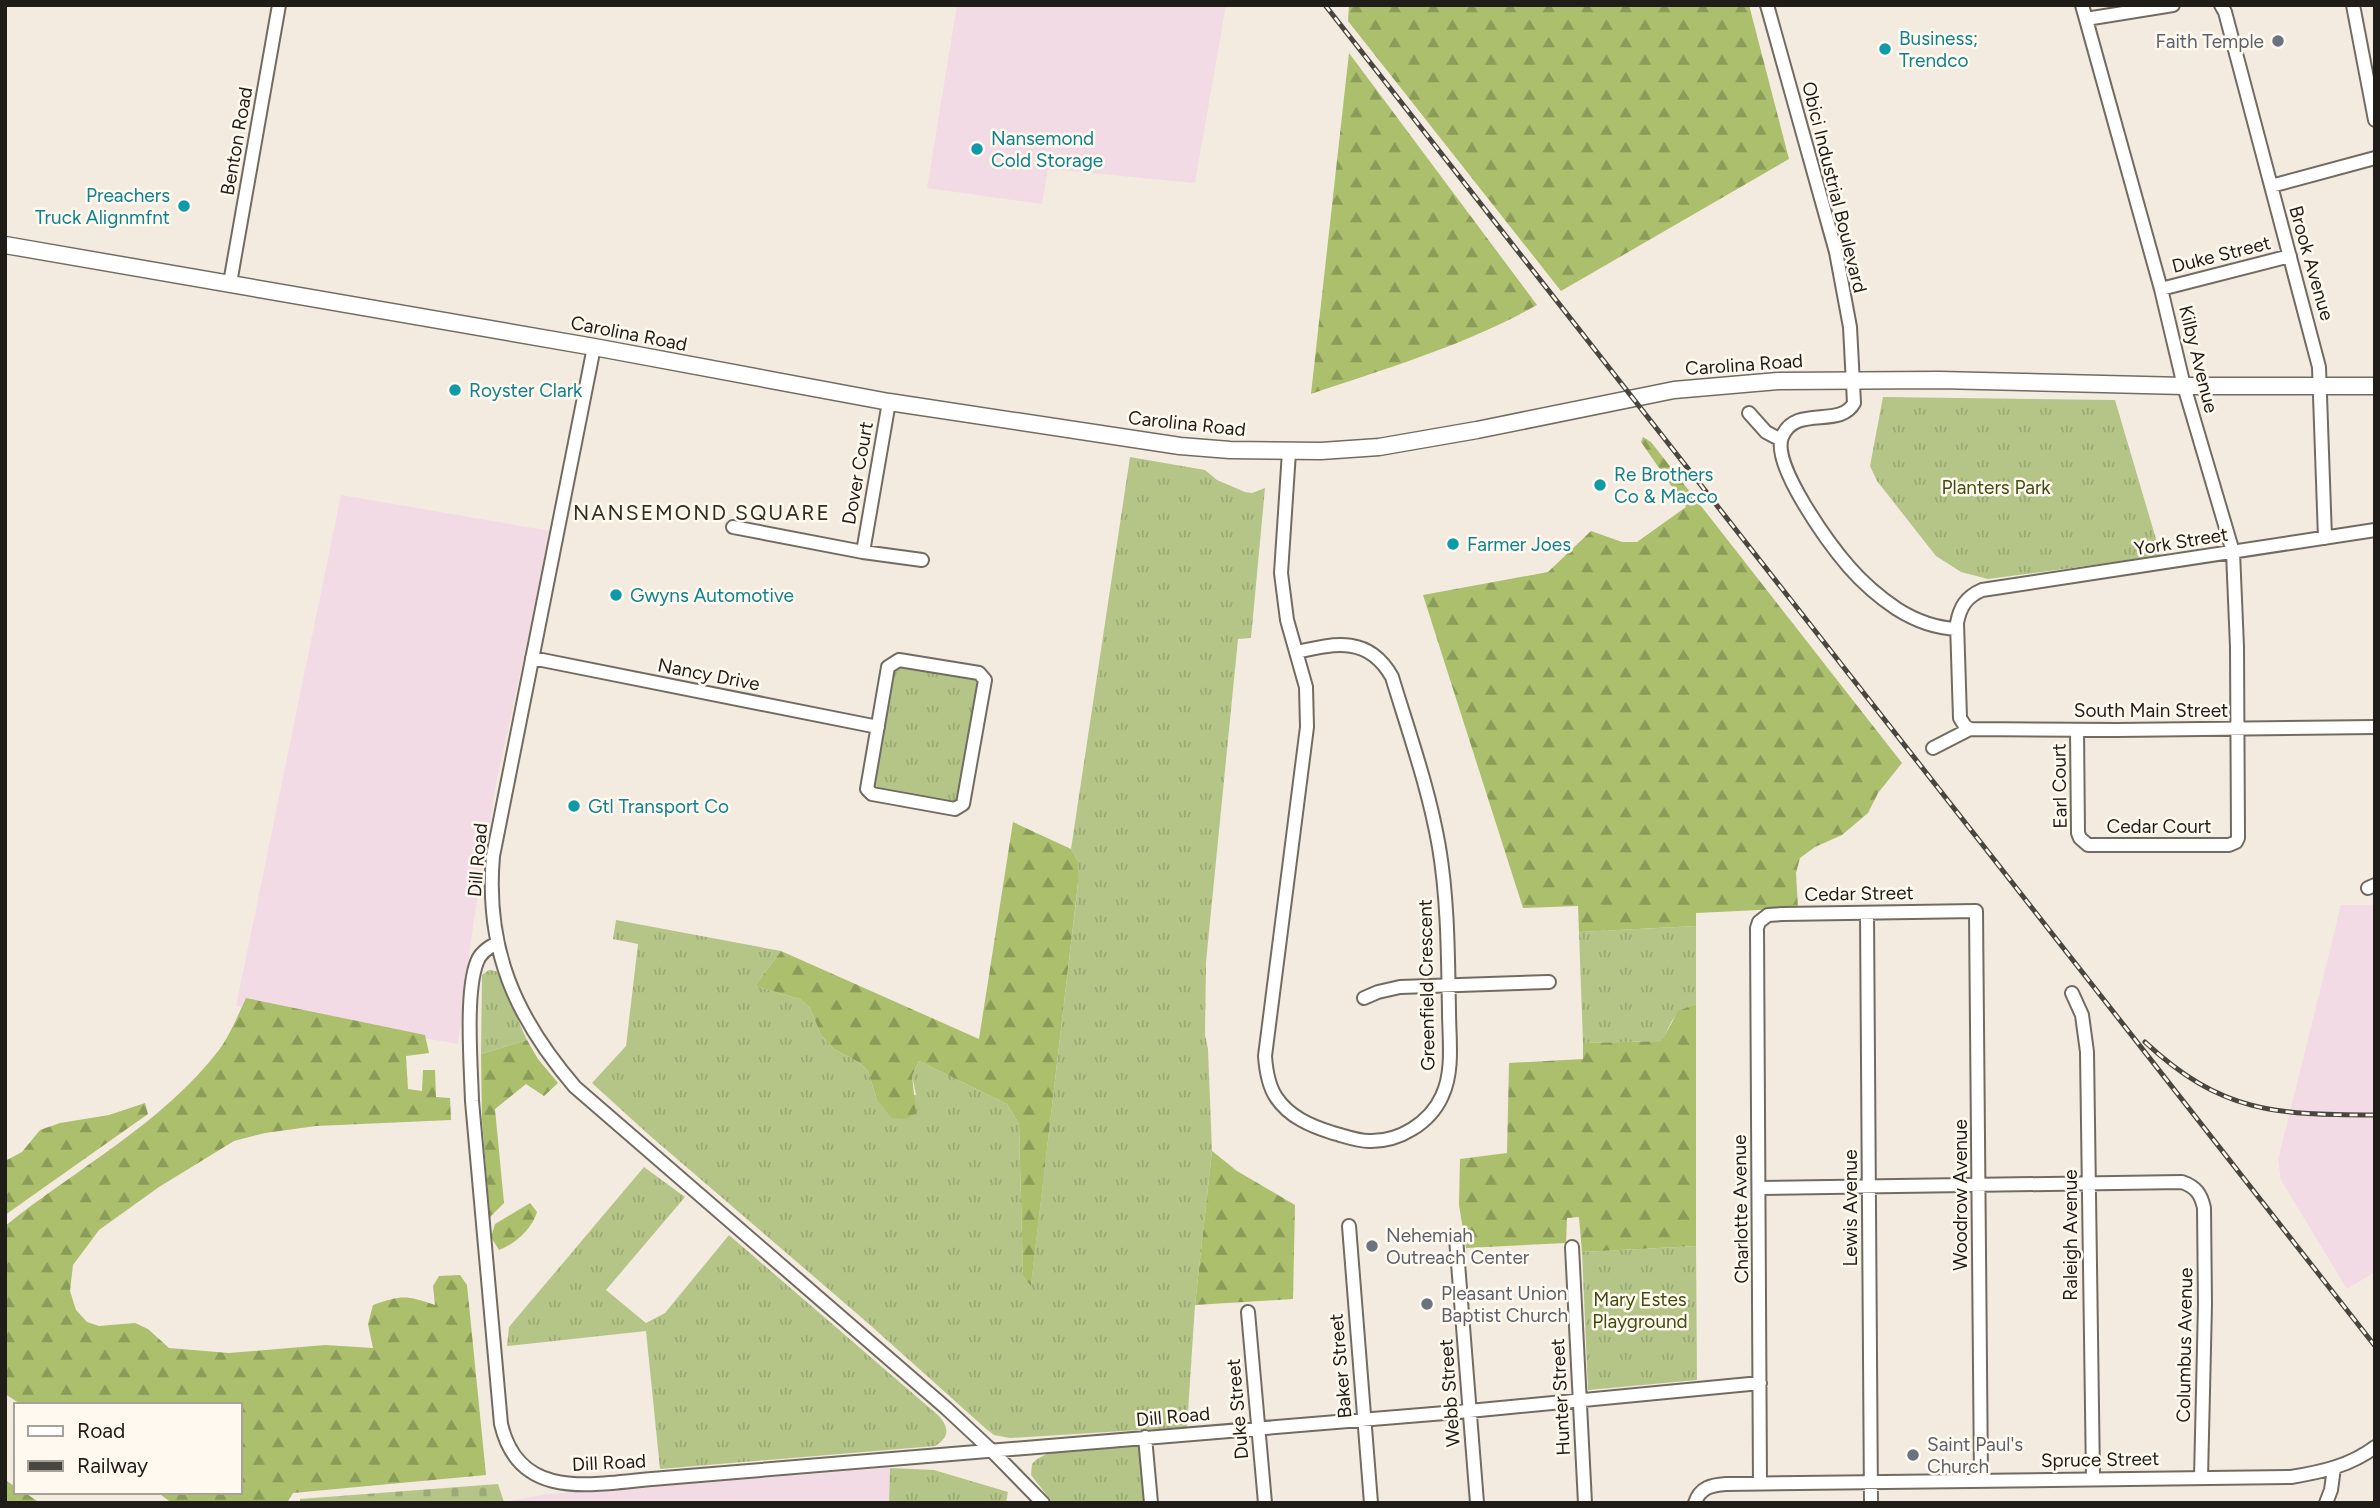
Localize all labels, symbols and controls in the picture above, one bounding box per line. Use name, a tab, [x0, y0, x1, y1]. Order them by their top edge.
place label: Business; Trendco	[1899, 27, 1978, 72]
place label: Faith Temple	[2156, 30, 2264, 53]
marker: Faith Temple	[2270, 33, 2286, 49]
marker: Business; Trendco	[1877, 41, 1893, 57]
street label: Obici Industrial Boulevard	[1797, 79, 1872, 295]
street label: Benton Road	[216, 85, 257, 197]
place label: Nansemond Cold Storage	[991, 127, 1103, 172]
marker: Nansemond Cold Storage	[969, 141, 985, 157]
place label: Preachers Truck Alignmfnt	[35, 184, 170, 229]
marker: Preachers Truck Alignmfnt	[176, 198, 192, 214]
street label: Brook Avenue	[2284, 203, 2339, 323]
street label: Duke Street	[2169, 231, 2273, 278]
street label: Kilby Avenue	[2174, 303, 2223, 415]
street label: Carolina Road	[569, 311, 689, 356]
street label: Carolina Road	[1684, 349, 1804, 380]
place label: Royster Clark	[469, 379, 583, 402]
marker: Royster Clark	[447, 382, 463, 398]
street label: Carolina Road	[1127, 406, 1247, 441]
street label: Dover Court	[837, 420, 878, 526]
place label: Re Brothers Co & Macco	[1614, 463, 1718, 508]
park label: Planters Park	[1941, 476, 2051, 499]
marker: Re Brothers Co & Macco	[1592, 477, 1608, 493]
district label: NANSEMOND SQUARE	[573, 500, 831, 525]
street label: York Street	[2132, 523, 2230, 560]
place label: Farmer Joes	[1467, 533, 1571, 556]
marker: Farmer Joes	[1445, 536, 1461, 552]
place label: Gwyns Automotive	[630, 584, 794, 607]
marker: Gwyns Automotive	[608, 587, 624, 603]
street label: Nancy Drive	[656, 653, 762, 696]
street label: South Main Street	[2074, 699, 2228, 722]
street label: Earl Court	[2047, 743, 2072, 829]
place label: Gtl Transport Co	[588, 795, 729, 818]
marker: Gtl Transport Co	[566, 798, 582, 814]
street label: Cedar Court	[2107, 815, 2211, 838]
street label: Dill Road	[463, 822, 492, 898]
street label: Cedar Street	[1804, 881, 1914, 906]
street label: Greenfield Crescent	[1414, 899, 1439, 1071]
street label: Woodrow Avenue	[1949, 1119, 1972, 1271]
street label: Charlotte Avenue	[1728, 1134, 1753, 1284]
street label: Lewis Avenue	[1839, 1149, 1862, 1267]
street label: Raleigh Avenue	[2059, 1169, 2082, 1301]
place label: Nehemiah Outreach Center	[1386, 1224, 1530, 1269]
marker: Nehemiah Outreach Center	[1364, 1238, 1380, 1254]
street label: Columbus Avenue	[2172, 1267, 2197, 1423]
place label: Pleasant Union Baptist Church	[1441, 1282, 1568, 1327]
park label: Mary Estes Playground	[1592, 1288, 1688, 1333]
marker: Pleasant Union Baptist Church	[1419, 1296, 1435, 1312]
street label: Baker Street	[1324, 1313, 1357, 1419]
street label: Webb Street	[1434, 1338, 1465, 1448]
street label: Hunter Street	[1546, 1338, 1575, 1456]
street label: Duke Street	[1222, 1358, 1253, 1460]
street label: Dill Road	[1135, 1402, 1211, 1431]
legend	[14, 1403, 242, 1494]
text: Road	[77, 1418, 125, 1443]
place label: Saint Paul's Church	[1927, 1433, 2023, 1478]
marker: Saint Paul's Church	[1905, 1447, 1921, 1463]
street label: Spruce Street	[2041, 1447, 2159, 1472]
street label: Dill Road	[571, 1449, 647, 1476]
text: Railway	[77, 1453, 148, 1478]

